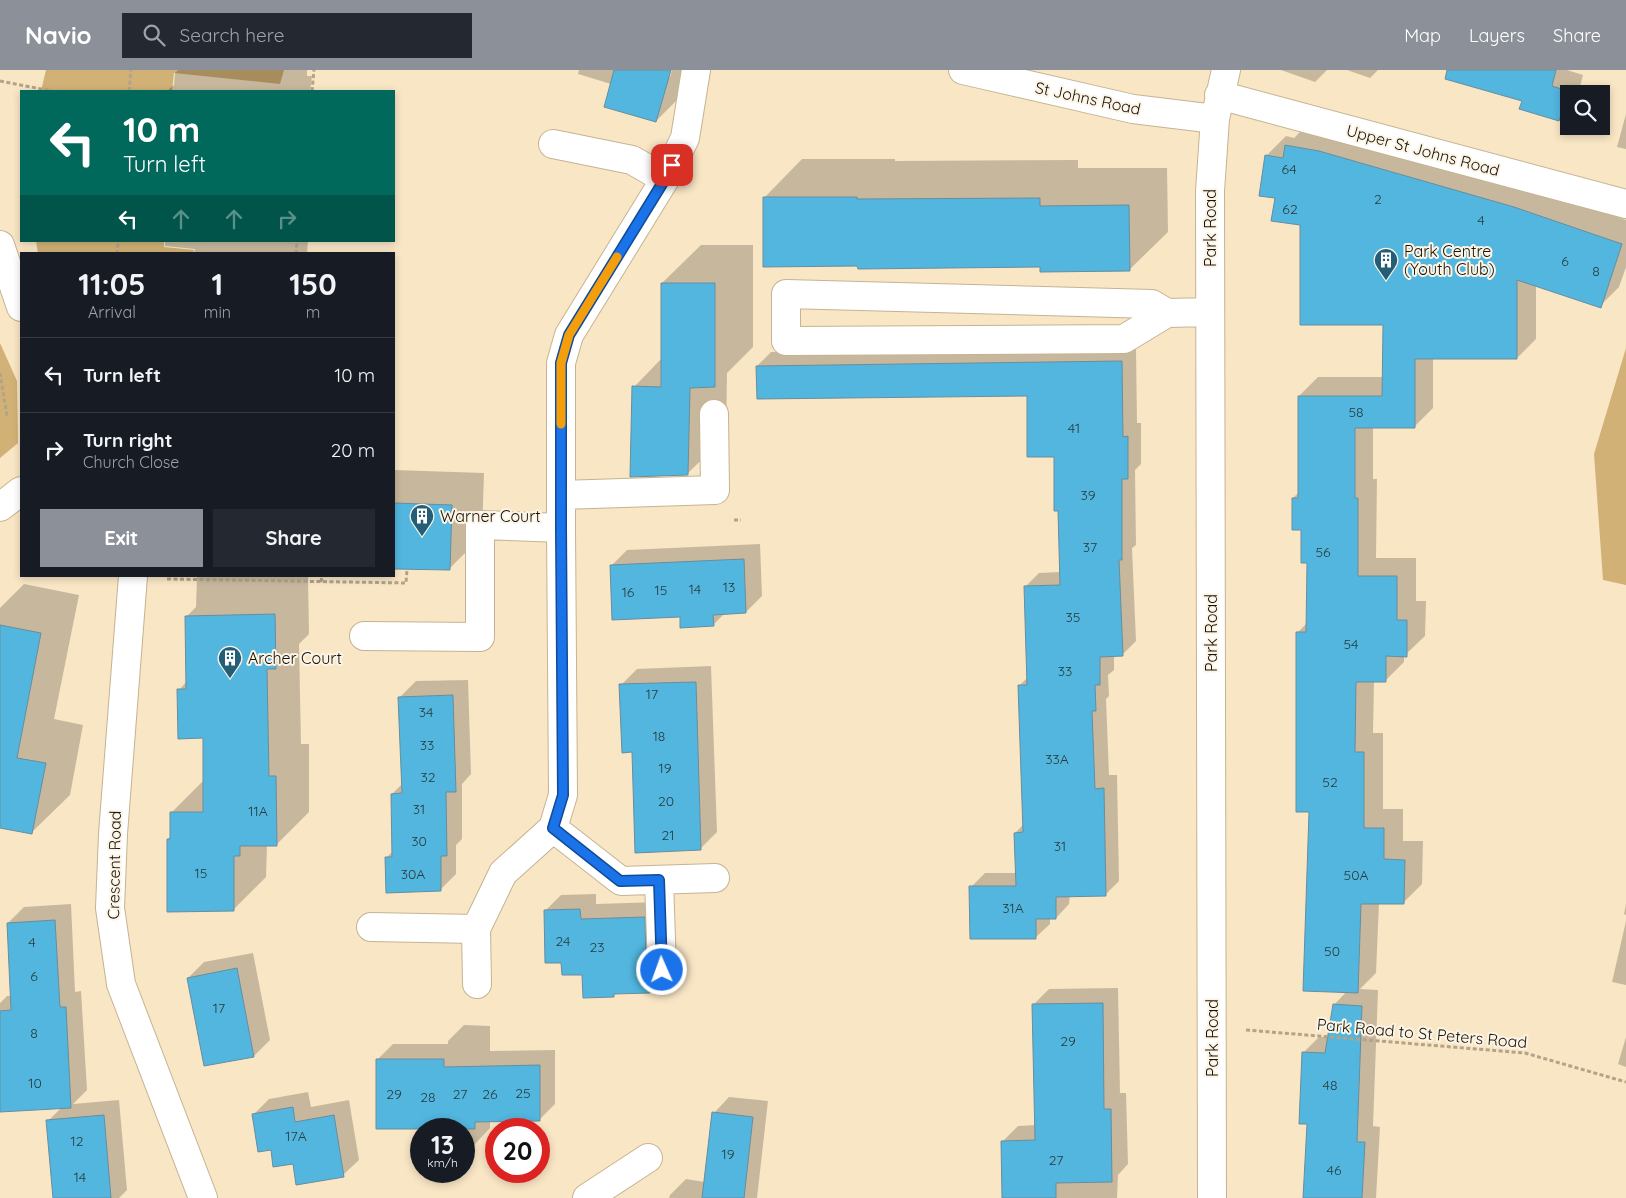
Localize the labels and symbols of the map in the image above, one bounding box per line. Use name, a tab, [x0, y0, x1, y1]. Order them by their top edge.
street label: St Johns Road	[1033, 77, 1143, 119]
street label: Upper St Johns Road	[1344, 120, 1502, 180]
pin	[651, 144, 693, 186]
house number: 64	[1281, 160, 1297, 178]
street label: Park Road	[1200, 189, 1220, 267]
house number: 2	[1374, 190, 1382, 208]
house number: 62	[1282, 200, 1298, 218]
house number: 4	[1477, 211, 1485, 229]
place label: Park Centre (Youth Club)	[1404, 241, 1495, 279]
building icon: Park Centre (Youth Club)	[1373, 247, 1399, 281]
house number: 6	[1561, 252, 1569, 270]
house number: 8	[1592, 262, 1600, 280]
house number: 58	[1348, 403, 1364, 421]
house number: 41	[1068, 419, 1080, 437]
house number: 39	[1080, 486, 1096, 504]
building icon: Warner Court	[409, 503, 435, 537]
place label: Warner Court	[440, 506, 541, 526]
house number: 37	[1083, 538, 1097, 556]
house number: 56	[1315, 543, 1331, 561]
house number: 13	[723, 578, 735, 596]
house number: 14	[689, 580, 701, 598]
house number: 15	[655, 581, 667, 599]
house number: 16	[622, 583, 635, 601]
street label: Park Road	[1201, 594, 1221, 672]
house number: 35	[1066, 608, 1080, 626]
house number: 54	[1343, 635, 1359, 653]
building icon: Archer Court	[217, 645, 243, 679]
place label: Archer Court	[248, 648, 342, 668]
house number: 33	[1058, 662, 1072, 680]
house number: 17	[646, 685, 658, 703]
house number: 34	[419, 703, 433, 721]
house number: 18	[653, 727, 665, 745]
house number: 33	[420, 736, 434, 754]
house number: 33A	[1045, 750, 1069, 768]
house number: 19	[659, 759, 672, 777]
house number: 32	[420, 768, 436, 786]
house number: 52	[1322, 773, 1338, 791]
house number: 20	[658, 792, 674, 810]
house number: 31	[413, 800, 425, 818]
house number: 11A	[248, 802, 268, 820]
street label: Crescent Road	[103, 810, 125, 920]
house number: 21	[662, 826, 674, 844]
house number: 30	[411, 832, 427, 850]
house number: 31	[1054, 837, 1066, 855]
house number: 15	[195, 864, 207, 882]
house number: 30A	[401, 865, 425, 883]
house number: 50A	[1344, 866, 1368, 884]
house number: 31A	[1002, 899, 1024, 917]
house number: 24	[556, 932, 570, 950]
house number: 4	[28, 933, 36, 951]
house number: 23	[589, 938, 605, 956]
house number: 50	[1324, 942, 1340, 960]
position arrow	[635, 943, 687, 995]
house number: 6	[30, 967, 38, 985]
house number: 17	[213, 999, 225, 1017]
street label: Park Road	[1202, 999, 1222, 1077]
street label: Park Road to St Peters Road	[1316, 1014, 1528, 1052]
house number: 8	[30, 1024, 38, 1042]
house number: 29	[1060, 1032, 1076, 1050]
house number: 10	[28, 1074, 42, 1092]
house number: 48	[1323, 1076, 1337, 1094]
house number: 25	[515, 1084, 531, 1102]
house number: 29	[386, 1085, 402, 1103]
house number: 27	[453, 1085, 467, 1103]
house number: 26	[482, 1085, 498, 1103]
house number: 28	[420, 1088, 436, 1106]
speed limit sign: 20	[485, 1118, 550, 1183]
house number: 17A	[285, 1127, 307, 1145]
house number: 12	[71, 1132, 84, 1150]
house number: 19	[722, 1145, 735, 1163]
house number: 27	[1049, 1151, 1063, 1169]
house number: 46	[1327, 1161, 1342, 1179]
house number: 14	[74, 1168, 86, 1186]

